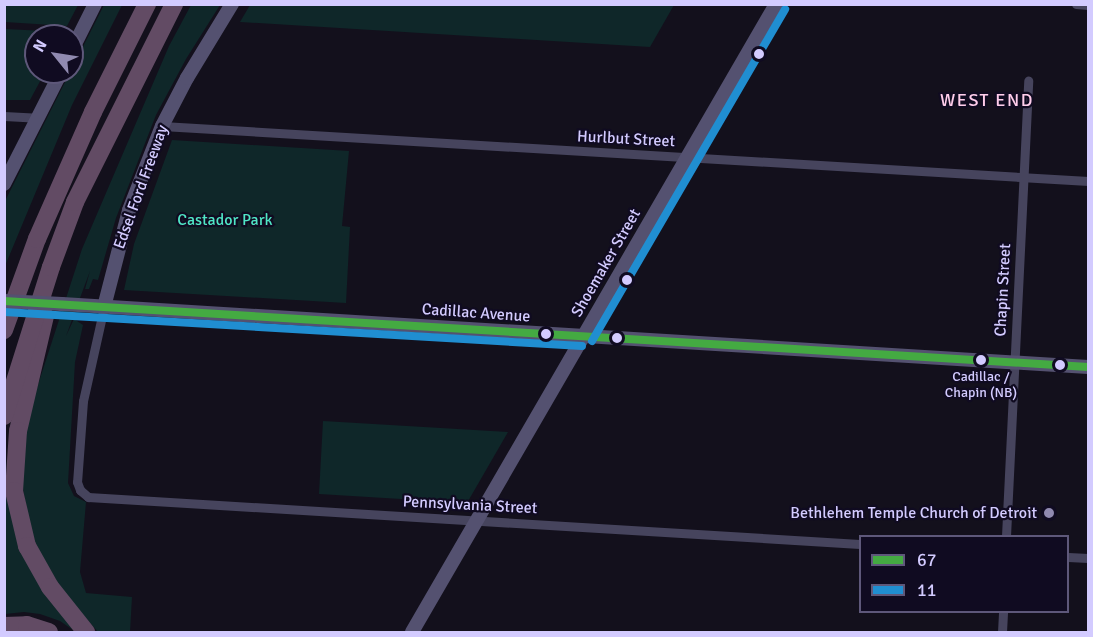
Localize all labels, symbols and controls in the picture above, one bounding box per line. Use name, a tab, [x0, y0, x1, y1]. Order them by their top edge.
north arrow	[24, 24, 84, 84]
text: N	[29, 36, 52, 56]
unlabelled marker	[753, 48, 765, 60]
district label: WEST END	[940, 89, 1034, 111]
street label: Edsel Ford Freeway	[110, 122, 172, 252]
street label: Hurlbut Street	[577, 127, 675, 151]
street label: Shoemaker Street	[567, 206, 645, 320]
park label: Castador Park	[177, 210, 273, 230]
street label: Chapin Street	[991, 243, 1015, 337]
unlabelled marker	[621, 274, 633, 286]
street label: Cadillac Avenue	[421, 300, 531, 326]
unlabelled marker	[540, 328, 552, 340]
unlabelled marker	[611, 332, 623, 344]
marker: Cadillac / Chapin (NB)	[975, 354, 987, 366]
unlabelled marker	[1054, 359, 1066, 371]
place label: Cadillac / Chapin (NB)	[945, 369, 1017, 402]
street label: Pennsylvania Street	[402, 492, 538, 518]
place label: Bethlehem Temple Church of Detroit	[790, 503, 1037, 523]
marker: Bethlehem Temple Church of Detroit	[1042, 506, 1056, 520]
legend	[859, 535, 1069, 613]
text: 67	[917, 549, 936, 571]
text: 11	[917, 579, 936, 601]

